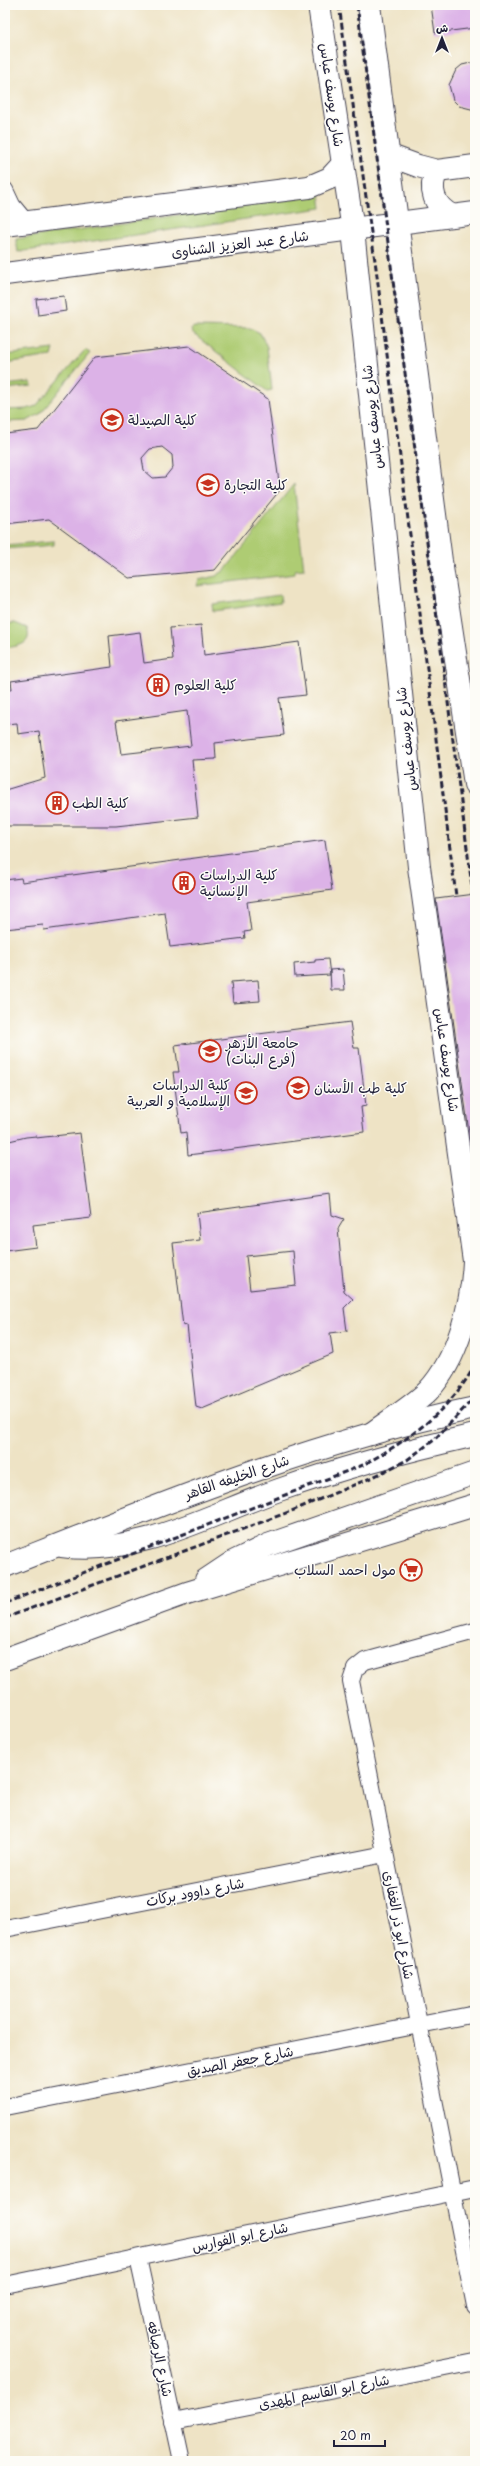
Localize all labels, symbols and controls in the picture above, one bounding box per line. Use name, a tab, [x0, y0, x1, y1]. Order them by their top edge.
north arrow	[422, 18, 462, 58]
text: ش	[436, 19, 448, 36]
street label: شارع يوسف عباس	[315, 42, 350, 148]
street label: شارع عبد العزيز الشناوى	[170, 225, 310, 262]
street label: شارع يوسف عباس	[356, 364, 387, 470]
school or university icon: كلية الصيدلة	[99, 407, 125, 433]
place label: كلية الصيدلة	[128, 409, 197, 430]
school or university icon: كلية التجارة	[195, 472, 221, 498]
place label: كلية التجارة	[224, 474, 288, 495]
building icon: كلية العلوم	[145, 672, 171, 698]
place label: كلية العلوم	[174, 674, 236, 696]
street label: شارع يوسف عباس	[390, 686, 421, 792]
building icon: كلية الطب	[44, 790, 70, 816]
place label: كلية الطب	[72, 792, 129, 813]
place label: كلية الدراسات الإنسانية	[200, 864, 278, 901]
building icon: كلية الدراسات الإنسانية	[171, 870, 197, 896]
street label: شارع يوسف عباس	[430, 1007, 465, 1113]
place label: جامعة الأزهر (فرع البنات)	[225, 1032, 299, 1070]
school or university icon: جامعة الأزهر (فرع البنات)	[197, 1038, 223, 1064]
place label: كلية الدراسات الإسلامية و العربية	[127, 1074, 230, 1111]
school or university icon: كلية طب الأسنان	[285, 1075, 311, 1101]
place label: كلية طب الأسنان	[314, 1077, 407, 1098]
school or university icon: كلية الدراسات الإسلامية و العربية	[233, 1080, 259, 1106]
street label: شارع الخليفه القاهر	[181, 1449, 292, 1505]
supermarket icon: مول احمد السلاب	[398, 1557, 424, 1583]
place label: مول احمد السلاب	[294, 1559, 396, 1580]
street label: شارع ابو ذر الغفارى	[379, 1869, 420, 1981]
street label: شارع داوود بركات	[144, 1872, 246, 1911]
street label: شارع جعفر الصديق	[185, 2040, 295, 2081]
street label: شارع ابو الفوارس	[190, 2216, 290, 2257]
street label: شارع الرصافه	[142, 2319, 179, 2399]
street label: شارع ابو القاسم المهدى	[257, 2369, 391, 2415]
scale bar	[334, 2422, 385, 2448]
text: 20 m	[340, 2426, 371, 2444]

